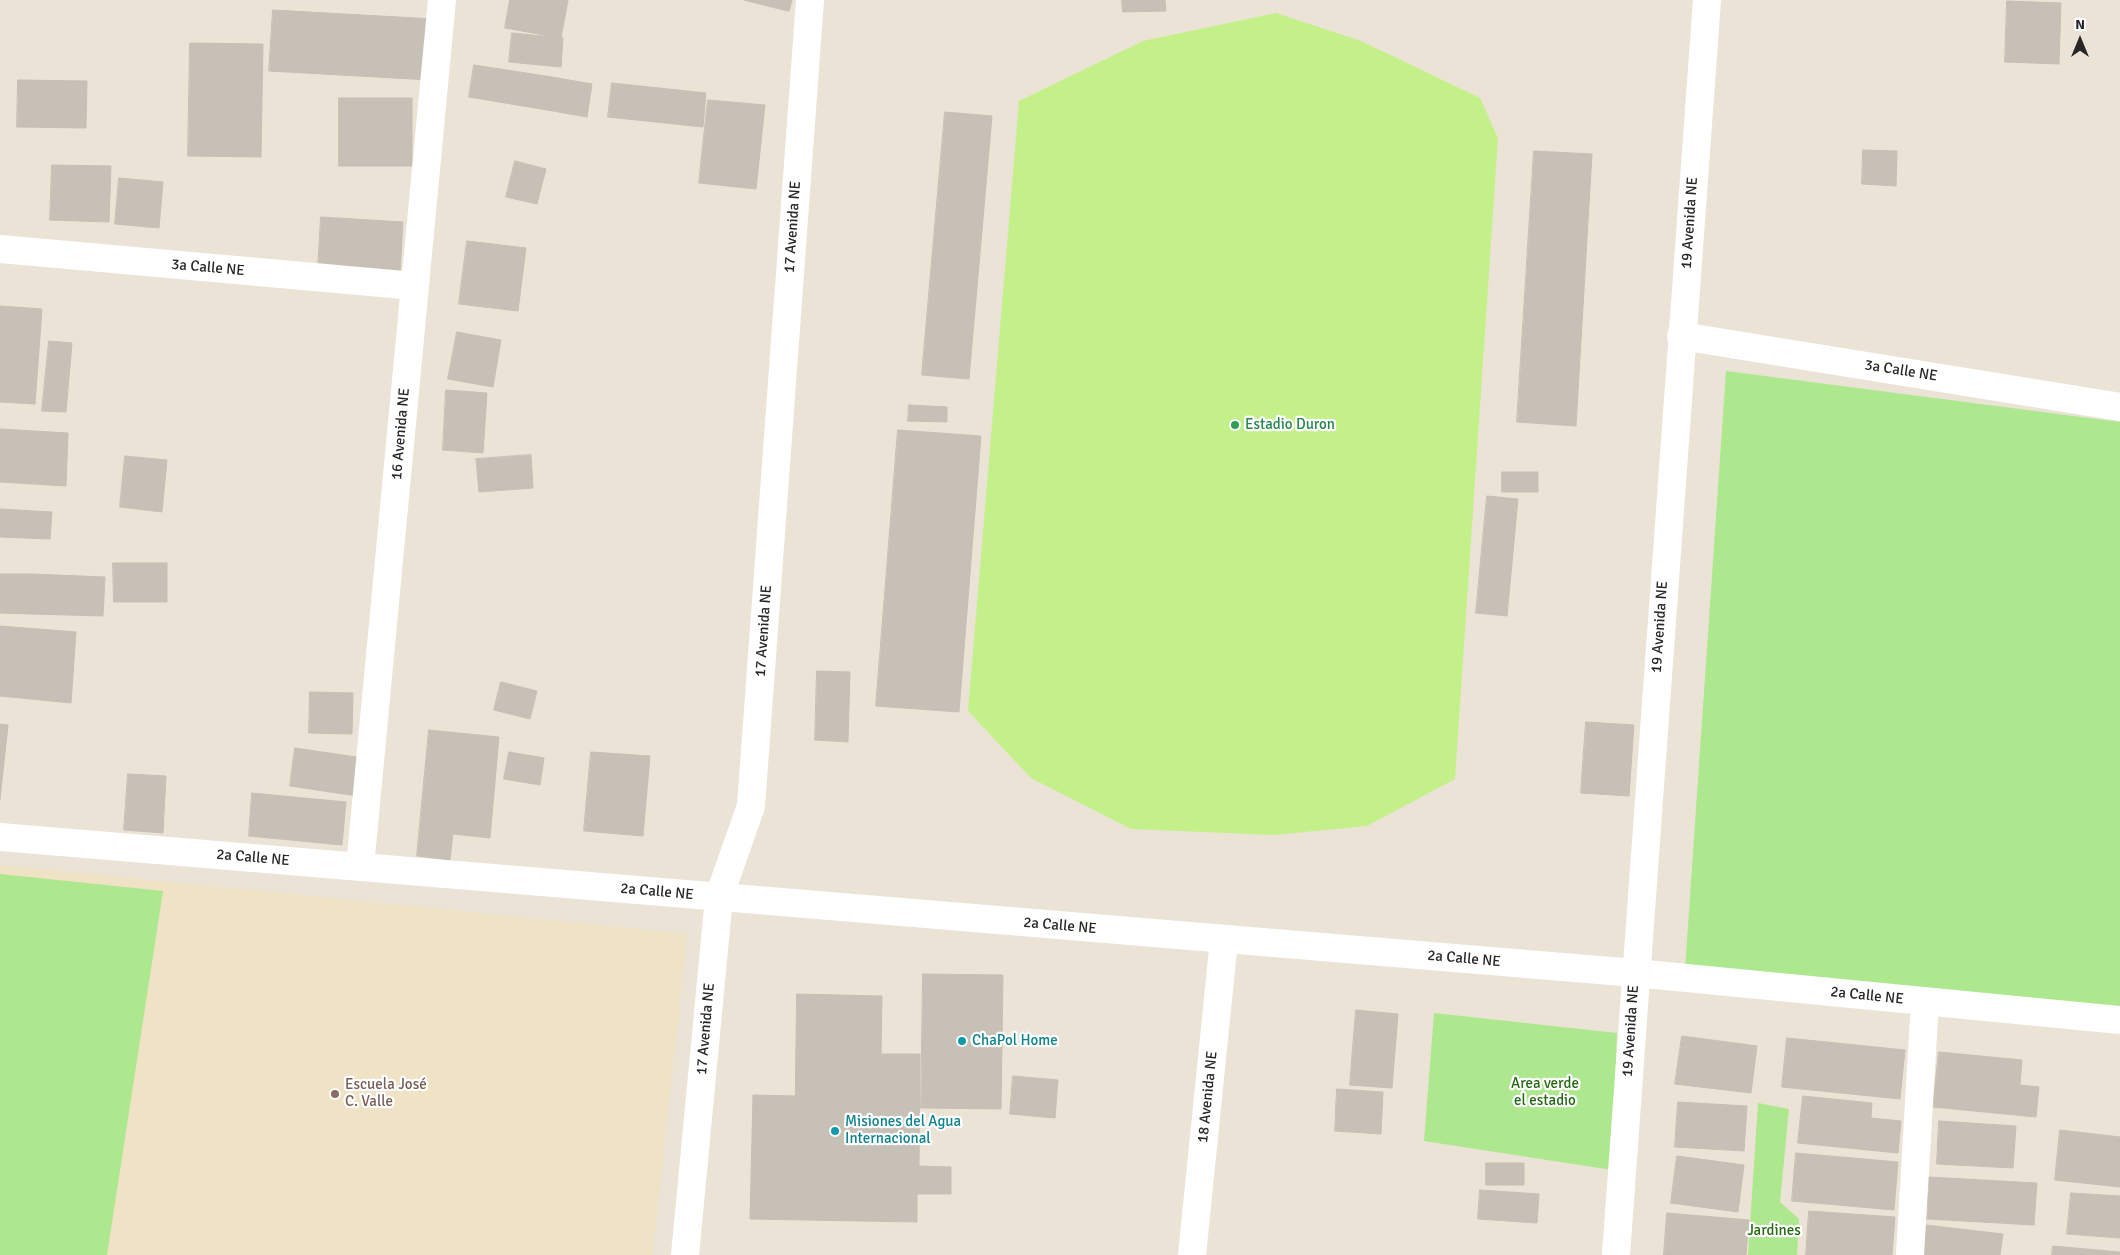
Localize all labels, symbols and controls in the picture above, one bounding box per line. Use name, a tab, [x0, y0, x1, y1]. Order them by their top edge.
north arrow	[2055, 15, 2105, 65]
text: N	[2075, 16, 2085, 33]
street label: 19 Avenida NE	[1678, 176, 1702, 270]
street label: 17 Avenida NE	[781, 180, 805, 274]
street label: 3a Calle NE	[171, 256, 245, 280]
street label: 3a Calle NE	[1863, 356, 1939, 386]
street label: 16 Avenida NE	[388, 387, 414, 481]
place label: Estadio Duron	[1245, 416, 1335, 434]
marker: Estadio Duron	[1229, 419, 1241, 431]
street label: 19 Avenida NE	[1648, 580, 1672, 674]
street label: 17 Avenida NE	[752, 584, 776, 678]
street label: 2a Calle NE	[216, 846, 290, 870]
street label: 2a Calle NE	[620, 880, 694, 904]
street label: 2a Calle NE	[1023, 914, 1097, 938]
street label: 2a Calle NE	[1427, 947, 1501, 971]
street label: 17 Avenida NE	[693, 982, 719, 1076]
street label: 2a Calle NE	[1829, 983, 1905, 1009]
street label: 19 Avenida NE	[1619, 984, 1643, 1078]
place label: ChaPol Home	[972, 1032, 1058, 1050]
marker: ChaPol Home	[956, 1035, 968, 1047]
street label: 18 Avenida NE	[1194, 1050, 1222, 1144]
park label: Area verde el estadio	[1511, 1075, 1579, 1110]
place label: Escuela José C. Valle	[345, 1076, 427, 1111]
marker: Escuela José C. Valle	[329, 1088, 341, 1100]
place label: Misiones del Agua Internacional	[845, 1113, 961, 1148]
marker: Misiones del Agua Internacional	[829, 1125, 841, 1137]
park label: Jardines	[1747, 1222, 1801, 1240]

